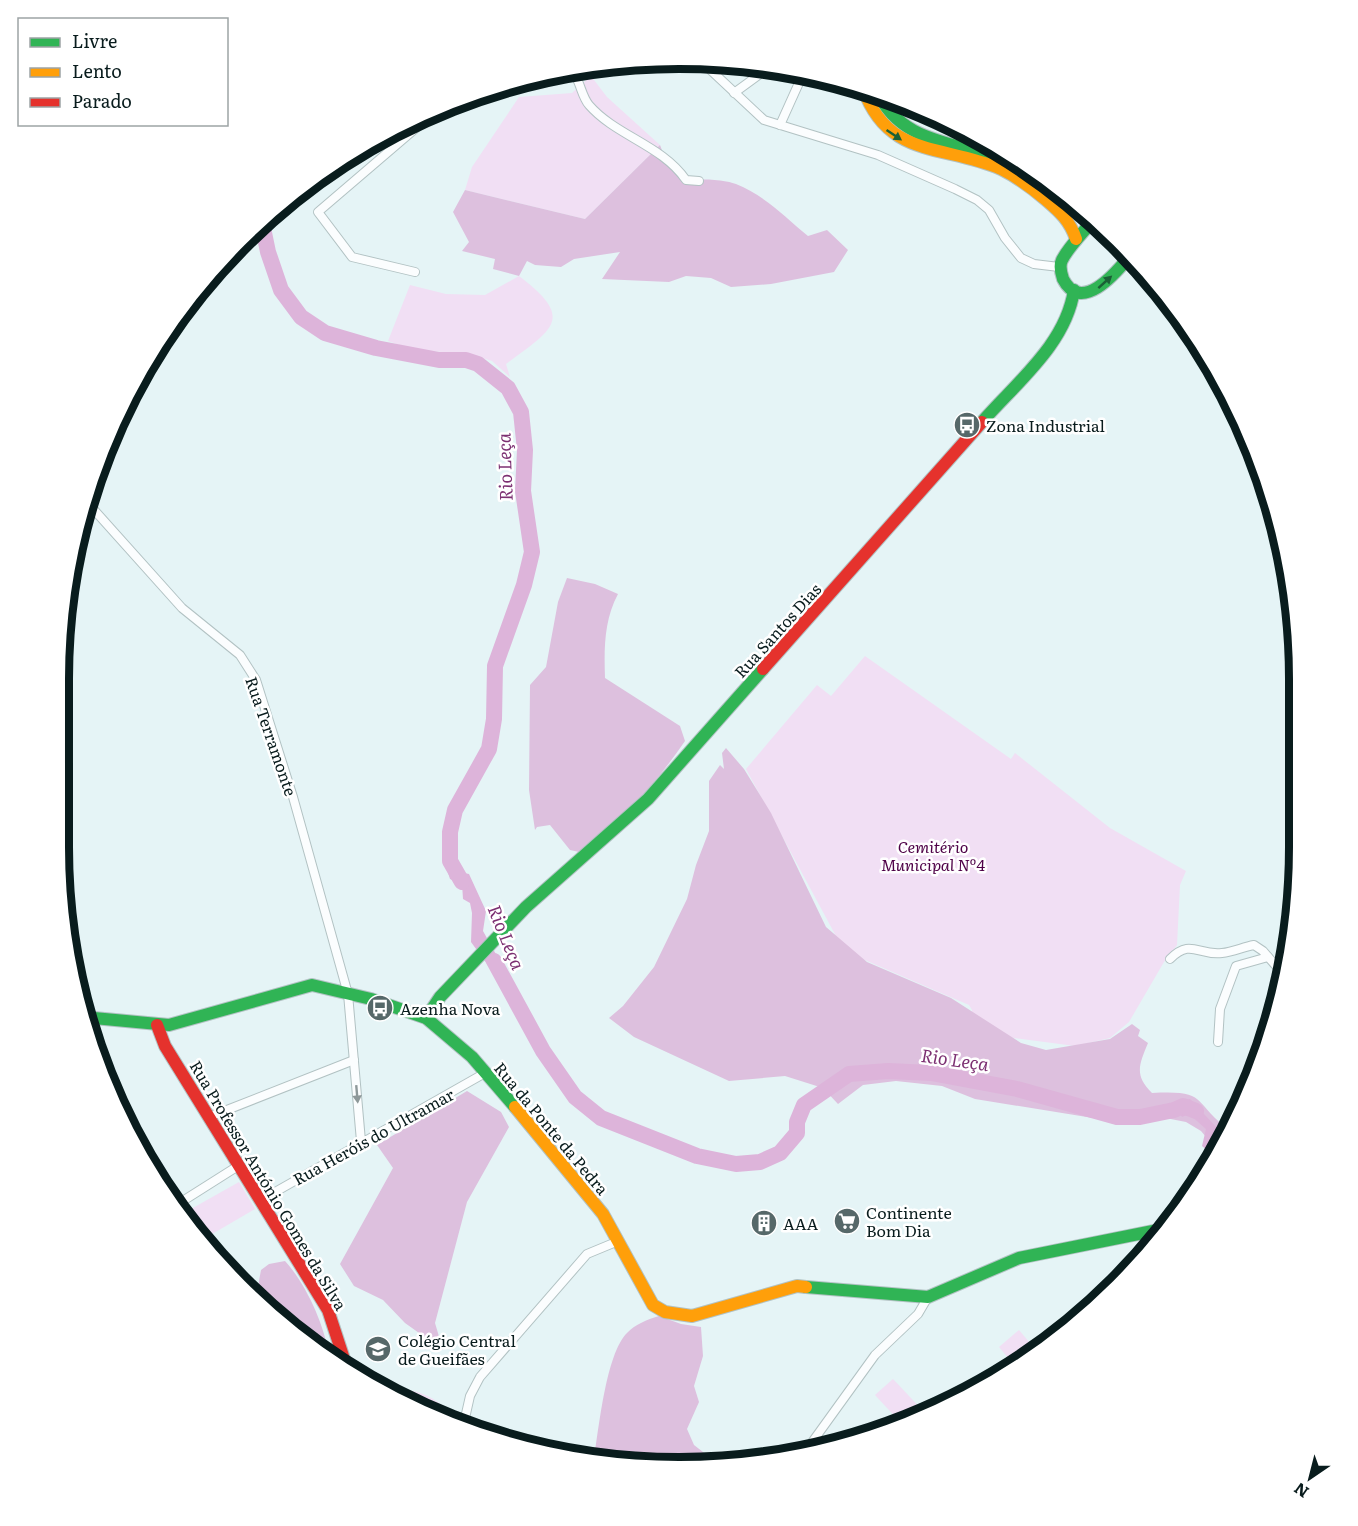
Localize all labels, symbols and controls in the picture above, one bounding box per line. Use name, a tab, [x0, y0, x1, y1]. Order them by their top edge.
legend	[18, 18, 228, 126]
text: Livre	[72, 27, 117, 54]
text: Lento	[72, 57, 122, 84]
text: Parado	[72, 87, 132, 114]
one-way arrow	[886, 129, 903, 140]
one-way arrow	[1098, 275, 1113, 289]
bus stop icon: Zona Industrial	[952, 410, 982, 440]
place label: Zona Industrial	[986, 413, 1105, 437]
water label: Rio Leça	[489, 432, 519, 502]
street label: Rua Santos Dias	[728, 577, 826, 683]
street label: Rua Terramonte	[240, 673, 304, 799]
park label: Cemitério Municipal Nº4	[881, 834, 985, 876]
water label: Rio Leça	[482, 900, 533, 974]
bus stop icon: Azenha Nova	[365, 993, 395, 1023]
place label: Azenha Nova	[400, 996, 501, 1020]
water label: Rio Leça	[919, 1041, 991, 1077]
street label: Rua Professor António Gomes da Silva	[185, 1055, 354, 1315]
street label: Rua da Ponte da Pedra	[489, 1056, 615, 1200]
street label: Rua Heróis do Ultramar	[288, 1081, 458, 1190]
one-way arrow	[352, 1084, 362, 1103]
place label: Continente Bom Dia	[866, 1200, 952, 1242]
supermarket icon: Continente Bom Dia	[832, 1206, 862, 1236]
building icon: AAA	[749, 1208, 779, 1238]
place label: AAA	[783, 1211, 819, 1235]
place label: Colégio Central de Gueifães	[398, 1328, 516, 1370]
school or university icon: Colégio Central de Gueifães	[363, 1334, 393, 1364]
north arrow	[1280, 1448, 1340, 1508]
text: N	[1288, 1477, 1313, 1505]

